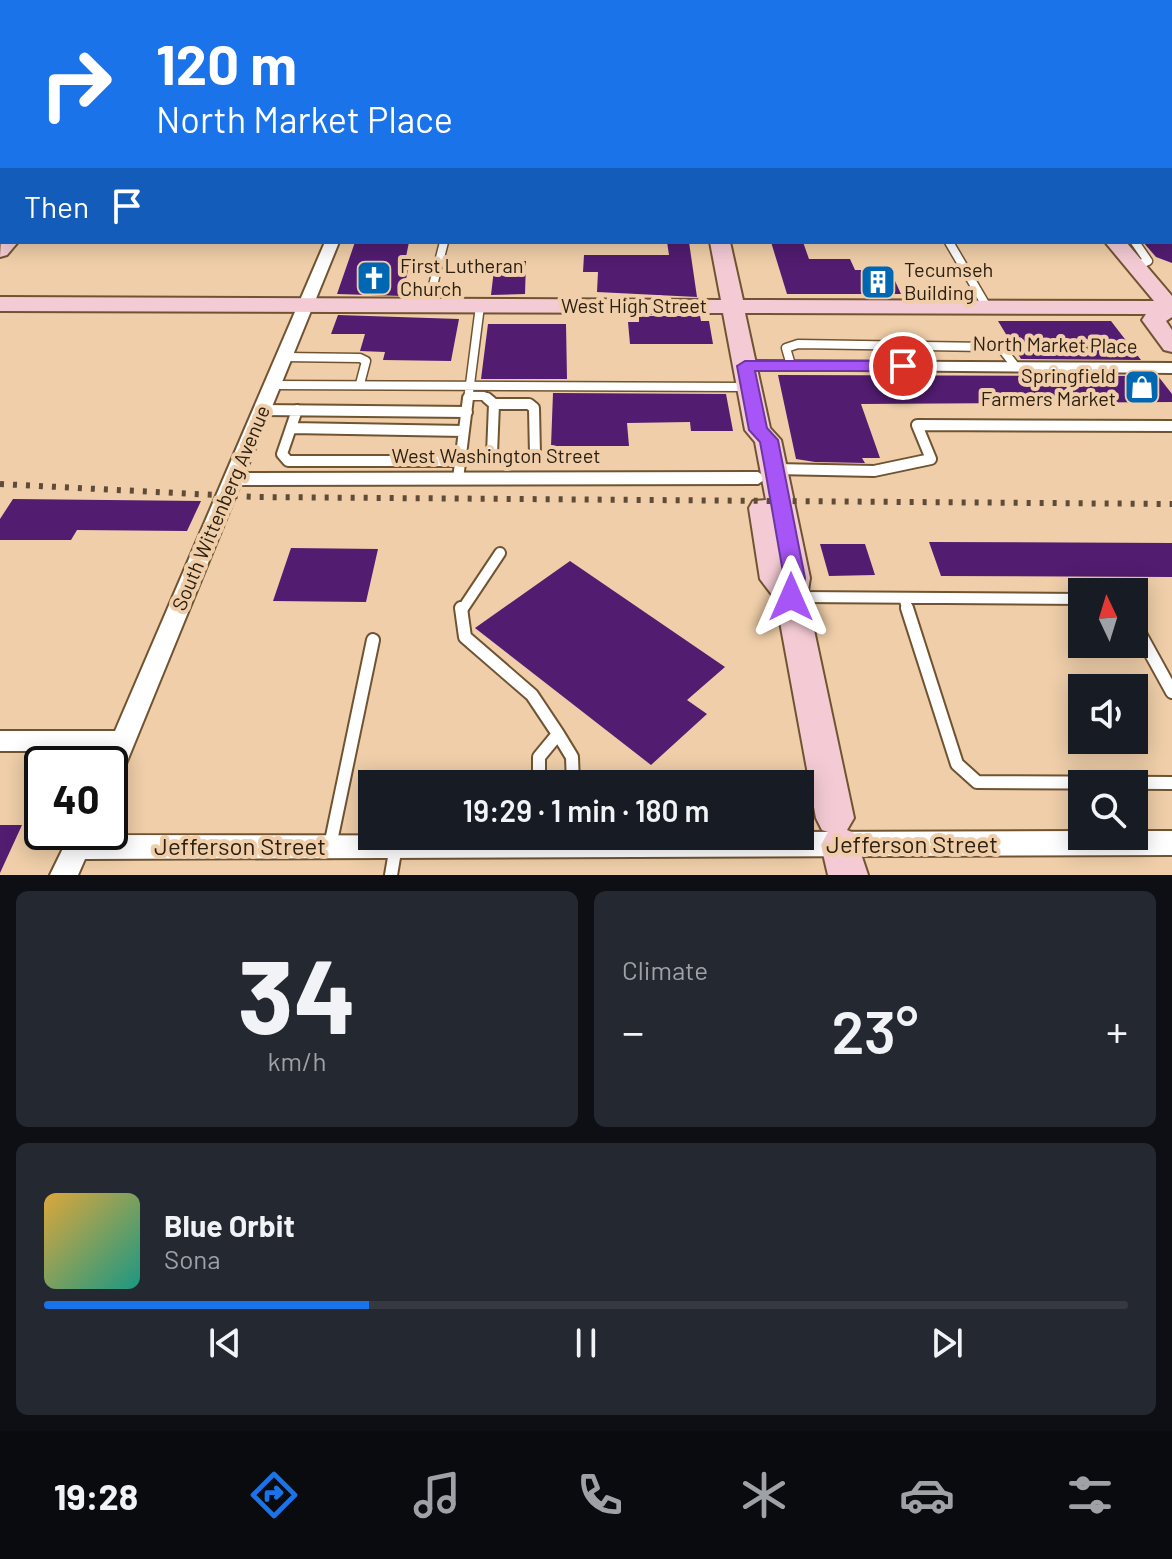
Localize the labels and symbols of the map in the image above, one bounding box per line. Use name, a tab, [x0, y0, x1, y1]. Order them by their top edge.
place label: First Lutheran Church	[400, 253, 523, 300]
place label: Tecumseh Building	[904, 257, 993, 304]
church icon: First Lutheran Church	[355, 259, 393, 297]
building icon: Tecumseh Building	[859, 263, 897, 301]
street label: West High Street	[561, 293, 707, 317]
street label: North Market Place	[972, 331, 1138, 357]
pin	[869, 332, 937, 400]
place label: Springfield Farmers Market	[981, 363, 1116, 410]
shop icon: Springfield Farmers Market	[1123, 368, 1161, 406]
street label: South Wittenberg Avenue	[166, 401, 274, 614]
street label: West Washington Street	[392, 443, 601, 467]
position arrow	[749, 555, 833, 639]
north arrow	[1068, 578, 1148, 658]
speed limit sign: 40	[24, 746, 128, 850]
street label: Jefferson Street	[826, 829, 998, 858]
street label: Jefferson Street	[154, 831, 326, 860]

